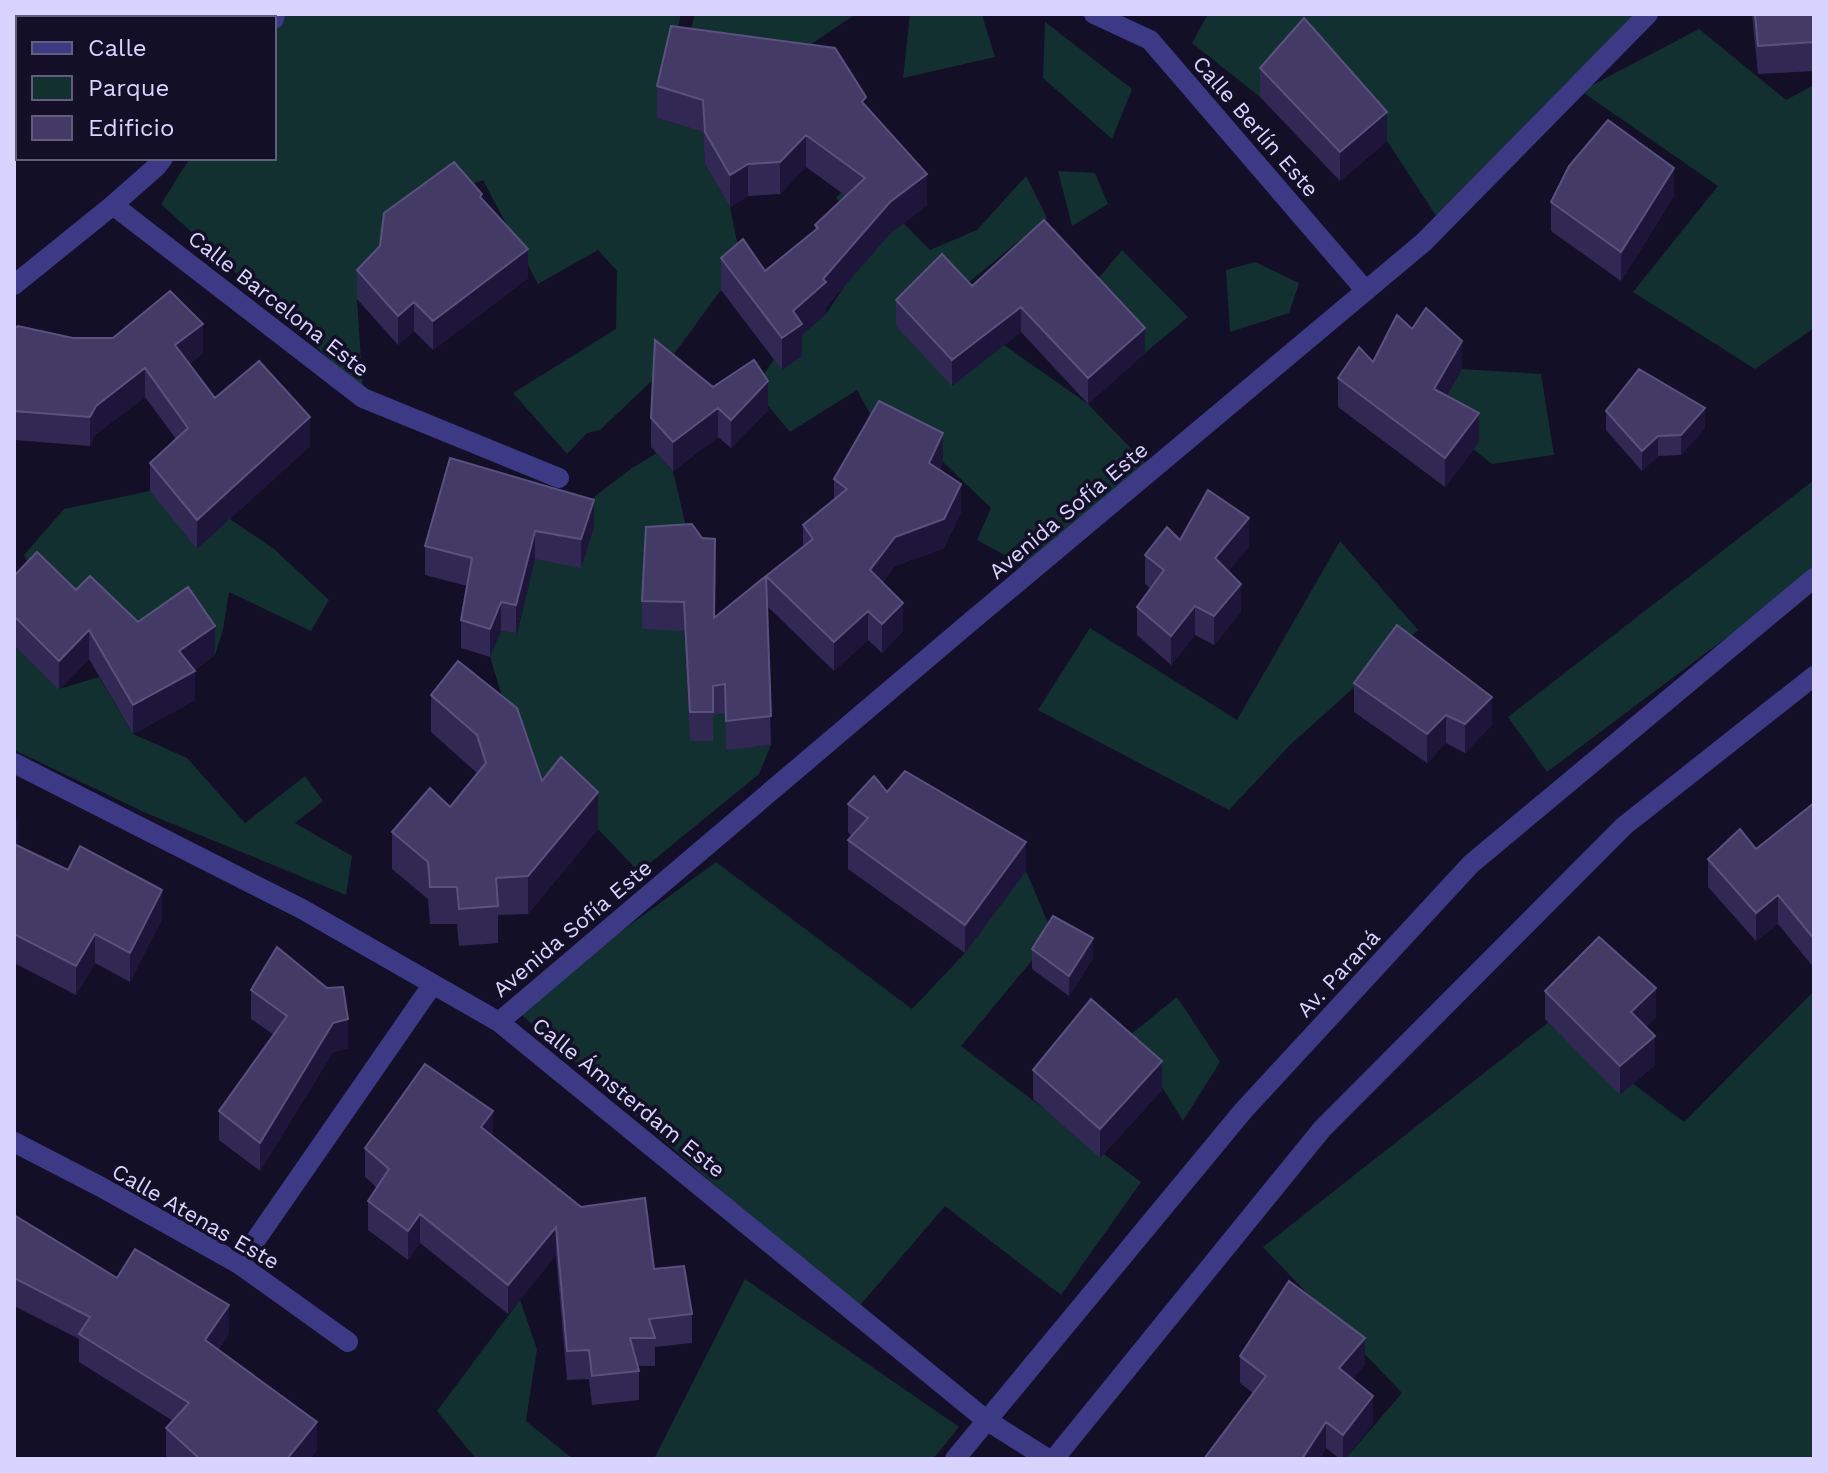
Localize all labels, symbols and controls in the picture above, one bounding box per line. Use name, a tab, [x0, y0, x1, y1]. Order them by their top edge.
legend	[16, 16, 276, 160]
text: Calle	[88, 34, 147, 62]
street label: Calle Berlín Este	[1188, 51, 1324, 202]
text: Parque	[88, 74, 169, 102]
text: Edificio	[88, 114, 174, 142]
street label: Calle Barcelona Este	[183, 225, 374, 382]
street label: Avenida Sofía Este	[984, 437, 1153, 584]
street label: Avenida Sofía Este	[488, 855, 657, 1002]
street label: Av. Paraná	[1292, 925, 1385, 1022]
street label: Calle Ámsterdam Este	[527, 1012, 730, 1183]
street label: Calle Atenas Este	[108, 1158, 284, 1274]

